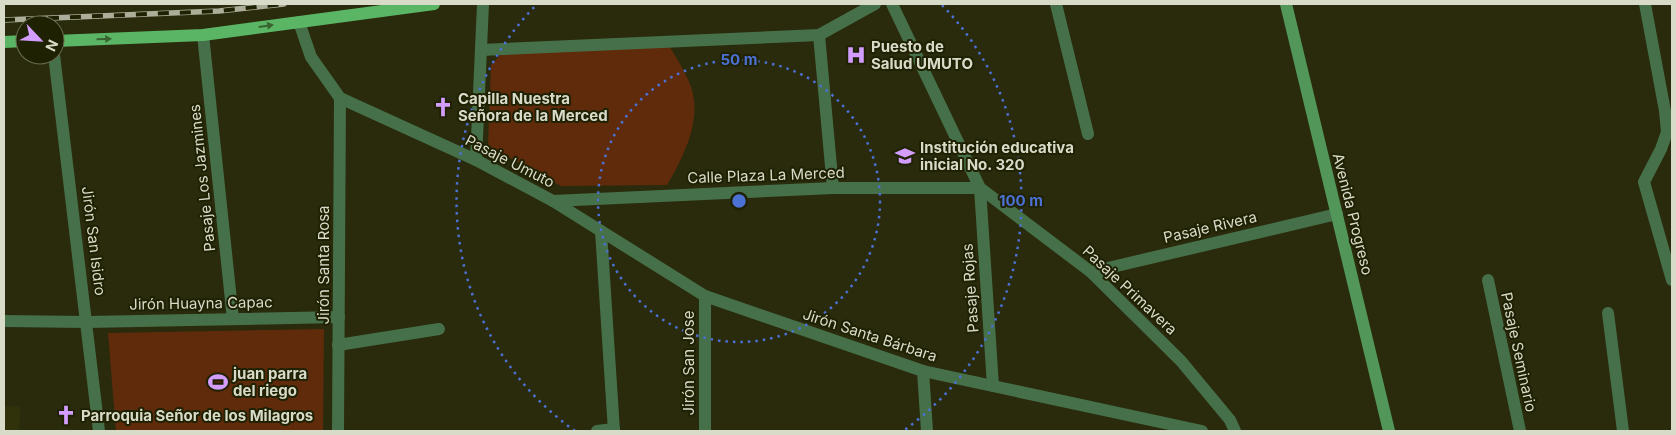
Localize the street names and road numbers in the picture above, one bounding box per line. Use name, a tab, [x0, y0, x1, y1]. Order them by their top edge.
street label: Pasaje Los Jazmines	[185, 103, 219, 253]
street label: Pasaje Umuto	[462, 130, 558, 192]
street label: Avenida Progreso	[1329, 151, 1377, 277]
street label: Calle Plaza La Merced	[687, 163, 845, 187]
street label: Jirón San Isidro	[78, 185, 110, 297]
street label: Jirón Santa Rosa	[314, 206, 333, 324]
street label: Pasaje Rivera	[1161, 207, 1259, 247]
street label: Pasaje Primavera	[1079, 241, 1181, 339]
street label: Pasaje Rojas	[957, 243, 983, 333]
street label: Pasaje Seminario	[1497, 290, 1541, 414]
street label: Jirón Huayna Capac	[129, 292, 273, 314]
street label: Jirón Santa Bárbara	[800, 304, 940, 366]
street label: Jirón San Jose	[679, 310, 698, 416]

